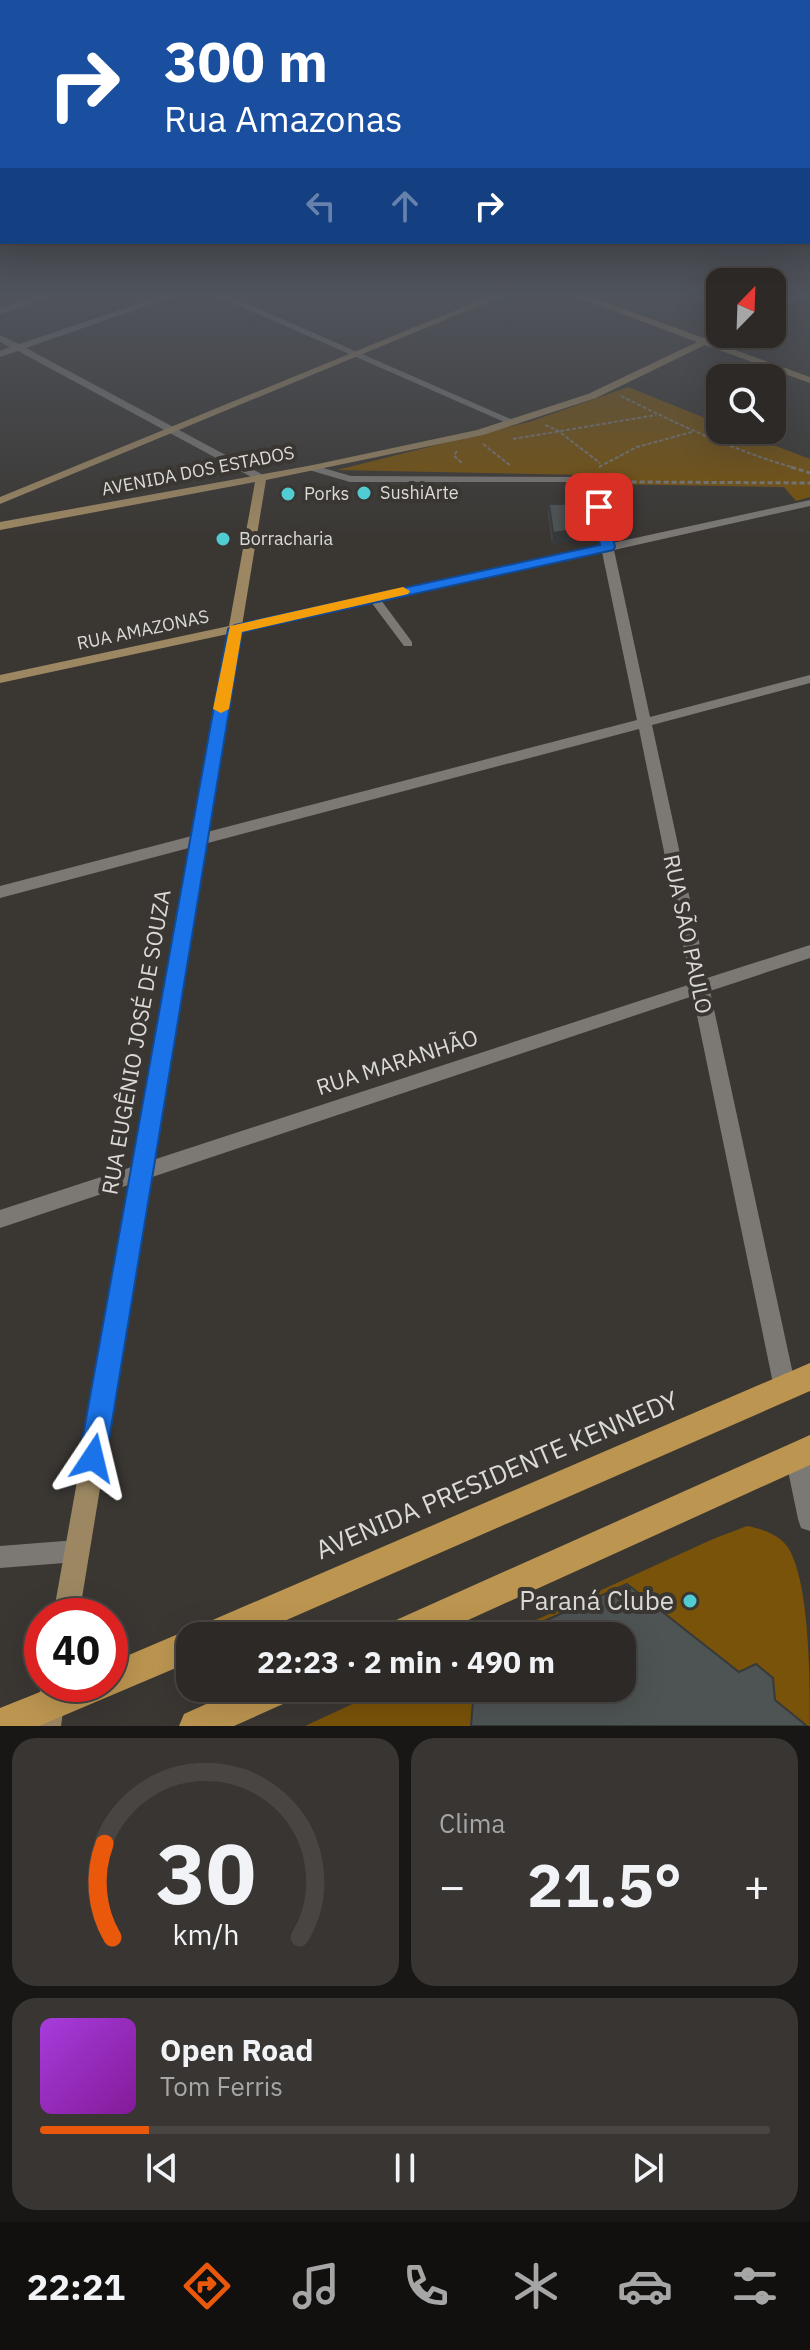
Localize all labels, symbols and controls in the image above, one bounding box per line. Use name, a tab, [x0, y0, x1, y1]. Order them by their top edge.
text: 300 m	[164, 25, 328, 97]
icon: right	[32, 32, 136, 136]
text: Rua Amazonas	[164, 95, 403, 142]
icon: left	[299, 184, 343, 228]
icon: ahead	[383, 184, 427, 228]
icon: right	[467, 184, 511, 228]
north arrow	[706, 268, 786, 348]
map controls	[706, 268, 786, 444]
button: search	[706, 364, 786, 444]
street label: AVENIDA DOS ESTADOS	[99, 441, 296, 501]
pin	[565, 473, 633, 541]
place label: SushiArte	[380, 481, 459, 504]
place label: Porks	[304, 482, 349, 505]
marker: SushiArte	[355, 484, 373, 502]
marker: Porks	[279, 485, 297, 503]
icon: arrive	[577, 485, 621, 529]
place label: Borracharia	[239, 527, 334, 550]
marker: Borracharia	[214, 530, 232, 548]
street label: RUA AMAZONAS	[75, 604, 211, 655]
street label: RUA SÃO PAULO	[657, 852, 720, 1016]
street label: RUA EUGÊNIO JOSÉ DE SOUZA	[94, 887, 177, 1197]
street label: RUA MARANHÃO	[312, 1022, 481, 1101]
street label: AVENIDA PRESIDENTE KENNEDY	[310, 1382, 684, 1566]
position arrow	[51, 1416, 135, 1500]
place label: Paraná Clube	[519, 1583, 674, 1617]
marker: Paraná Clube	[681, 1592, 699, 1610]
speed limit sign: 40	[24, 1598, 128, 1702]
text: 22:23 · 2 min · 490 m	[257, 1642, 555, 1681]
text: Clima	[439, 1806, 505, 1840]
text: 30	[156, 1819, 255, 1927]
text: 21.5°	[527, 1845, 682, 1924]
text: −	[439, 1857, 465, 1914]
text: +	[744, 1857, 770, 1914]
text: km/h	[172, 1916, 239, 1953]
text: Open Road	[160, 2030, 313, 2069]
text: Tom Ferris	[160, 2069, 283, 2103]
icon: previous	[140, 2146, 184, 2190]
icon: pause	[383, 2146, 427, 2190]
icon: next	[626, 2146, 670, 2190]
icon: directions	[179, 2258, 235, 2314]
icon: music	[288, 2258, 344, 2314]
icon: phone	[398, 2258, 454, 2314]
icon: climate	[508, 2258, 564, 2314]
icon: car	[617, 2258, 673, 2314]
icon: filters	[727, 2258, 783, 2314]
text: 22:21	[27, 2263, 125, 2310]

